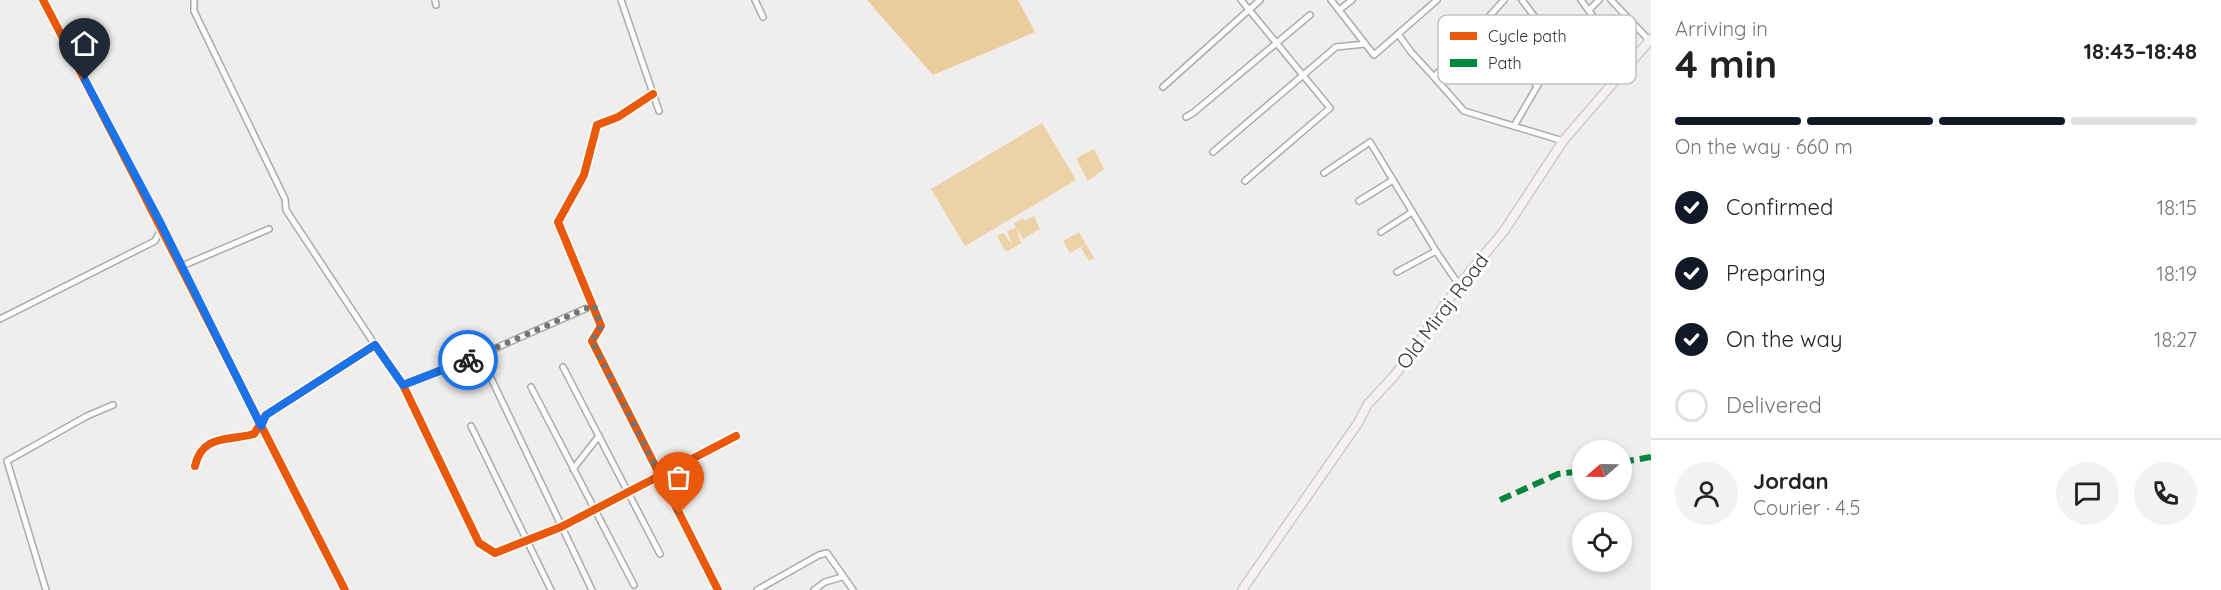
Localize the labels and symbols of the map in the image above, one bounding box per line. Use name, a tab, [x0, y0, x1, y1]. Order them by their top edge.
legend	[1438, 15, 1636, 84]
pin	[59, 18, 110, 80]
text: Cycle path	[1488, 26, 1567, 46]
text: Path	[1488, 53, 1522, 73]
street label: Old Miraj Road	[1390, 248, 1494, 374]
courier	[438, 330, 498, 390]
north arrow	[1572, 440, 1632, 500]
pin	[653, 452, 704, 514]

